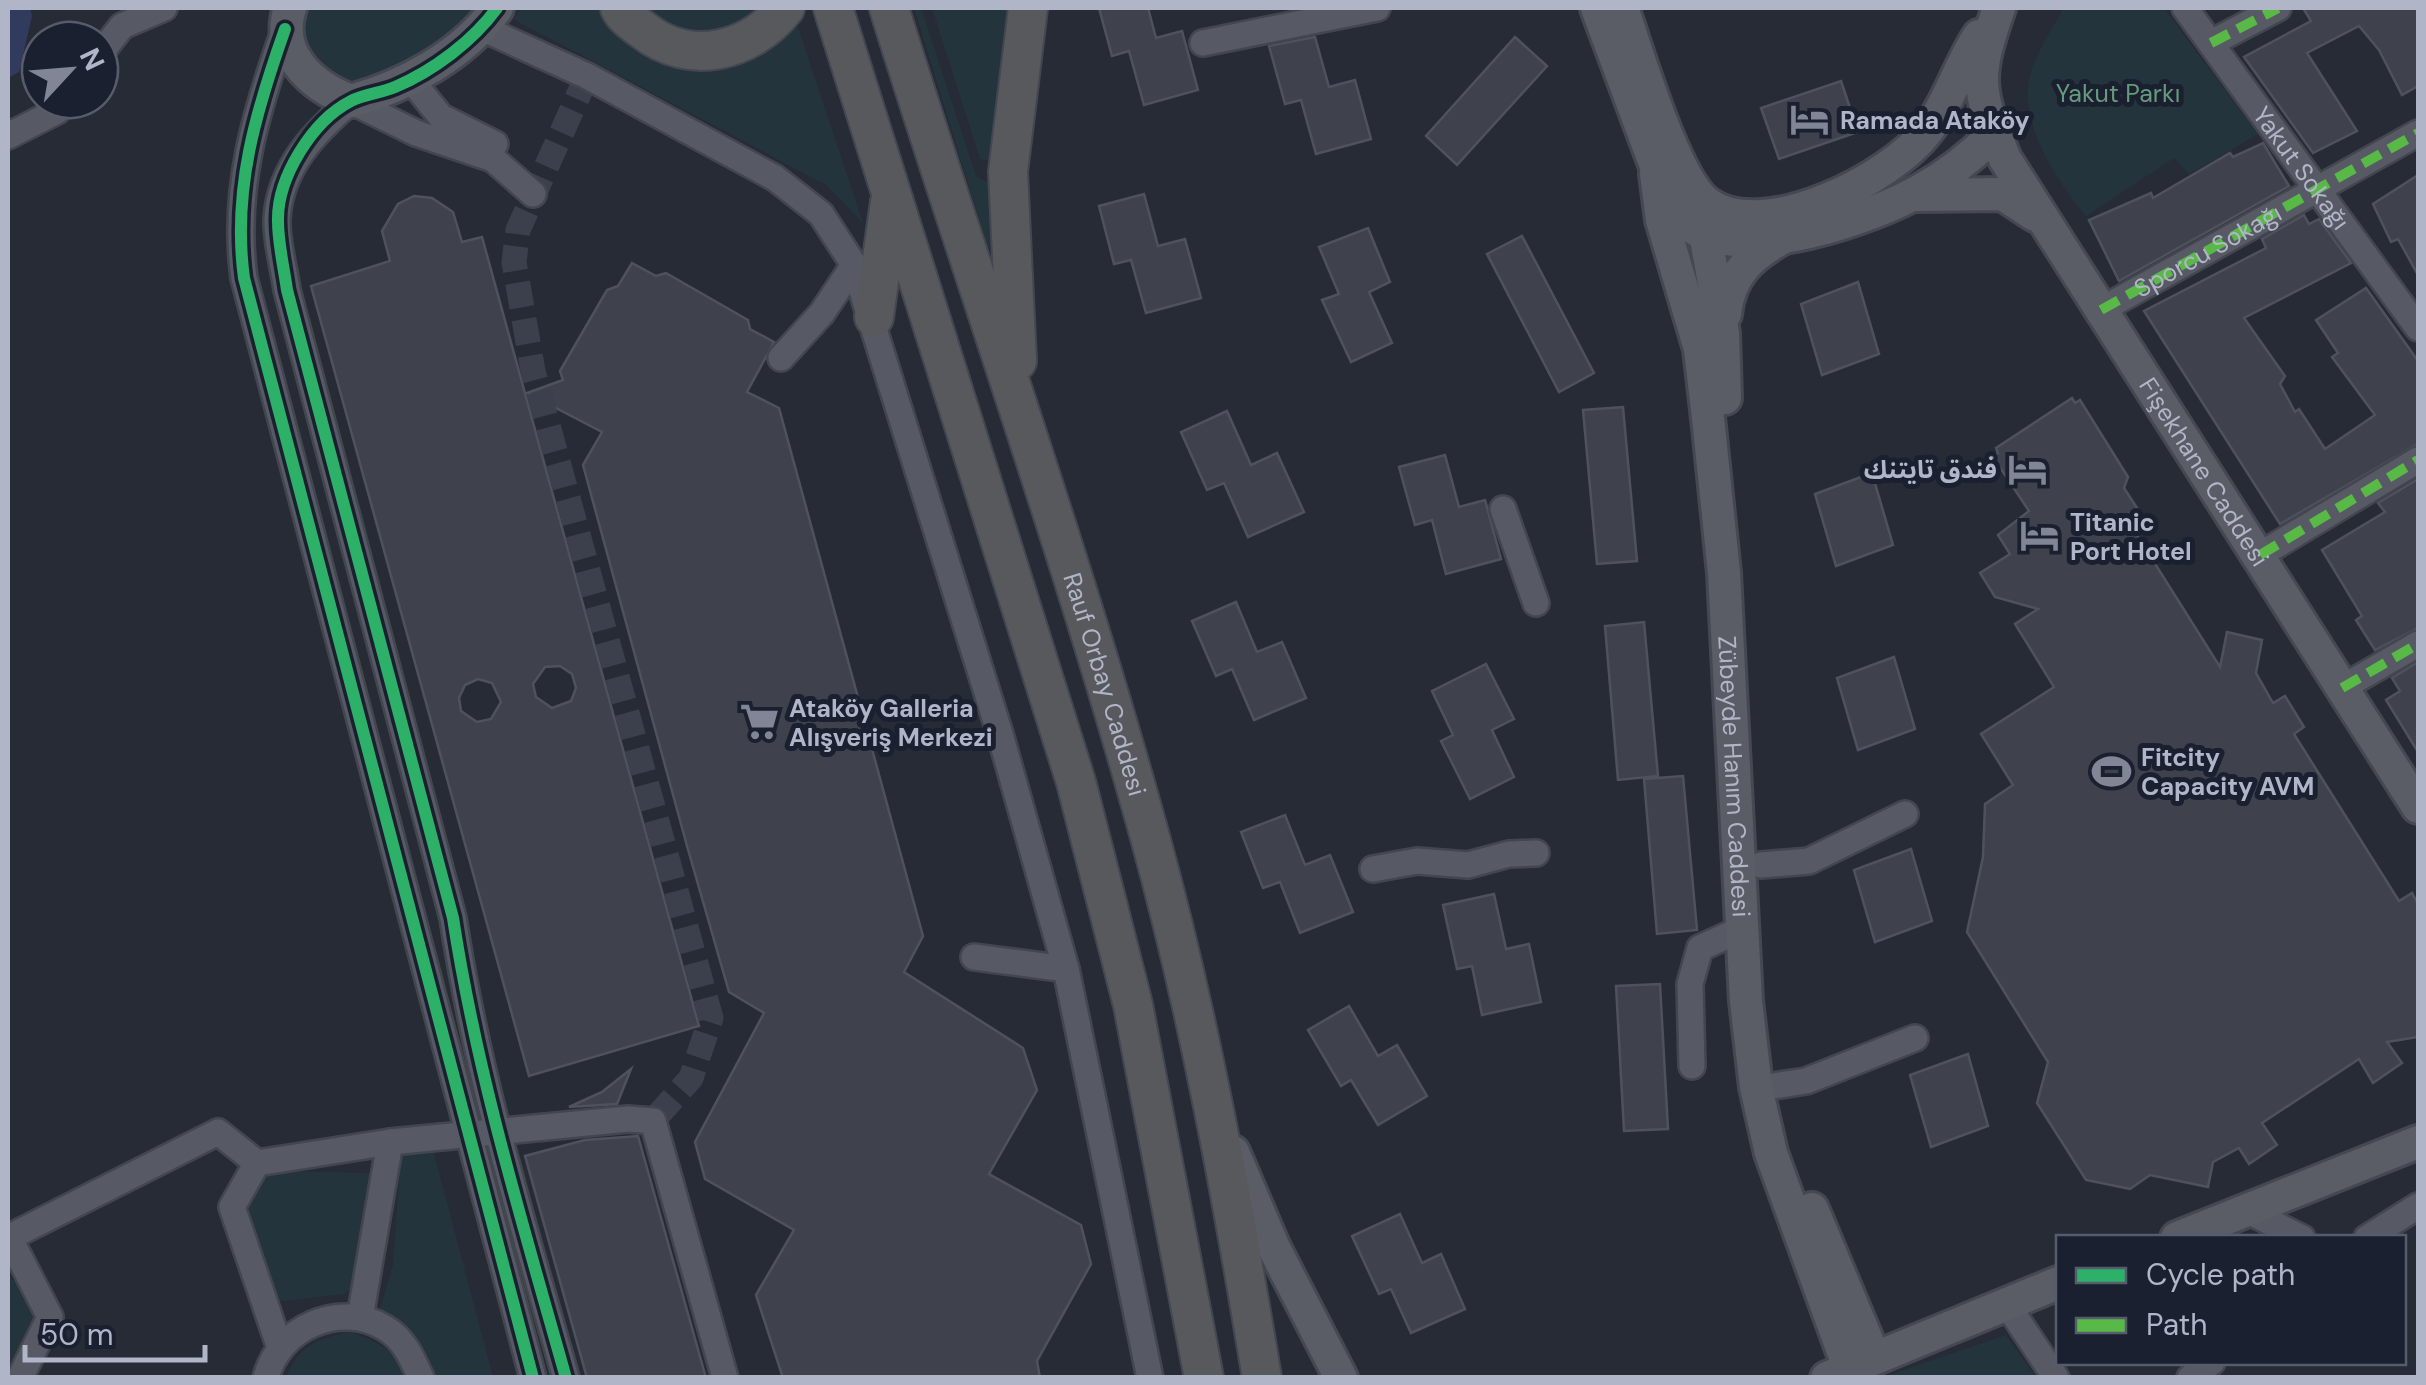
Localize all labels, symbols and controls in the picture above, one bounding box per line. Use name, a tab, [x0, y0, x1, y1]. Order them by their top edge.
north arrow	[20, 20, 120, 120]
text: N	[71, 42, 113, 77]
park label: Yakut Parkı	[2056, 77, 2180, 110]
hotel icon: Ramada Ataköy	[1789, 99, 1831, 141]
street label: Yakut Sokağı	[2246, 100, 2357, 236]
place label: Ramada Ataköy	[1840, 104, 2030, 137]
street label: Sporcu Sokağı	[2128, 196, 2287, 305]
street label: Fişekhane Caddesi	[2132, 371, 2277, 572]
hotel icon: فندق تايتنك	[2006, 448, 2048, 490]
place label: فندق تايتنك	[1864, 453, 1997, 486]
place label: Titanic Port Hotel	[2070, 506, 2192, 568]
hotel icon: Titanic Port Hotel	[2019, 515, 2061, 557]
street label: Rauf Orbay Caddesi	[1056, 569, 1154, 800]
street label: Zübeyde Hanım Caddesi	[1711, 635, 1758, 918]
place label: Ataköy Galleria Alışveriş Merkezi	[789, 692, 993, 754]
supermarket icon: Ataköy Galleria Alışveriş Merkezi	[738, 701, 780, 743]
place label: Fitcity Capacity AVM	[2141, 741, 2314, 803]
sports icon: Fitcity Capacity AVM	[2090, 750, 2132, 792]
legend	[2056, 1235, 2406, 1365]
text: Cycle path	[2146, 1255, 2295, 1294]
scale bar	[25, 1300, 205, 1362]
text: Path	[2146, 1305, 2208, 1344]
text: 50 m	[40, 1315, 114, 1354]

